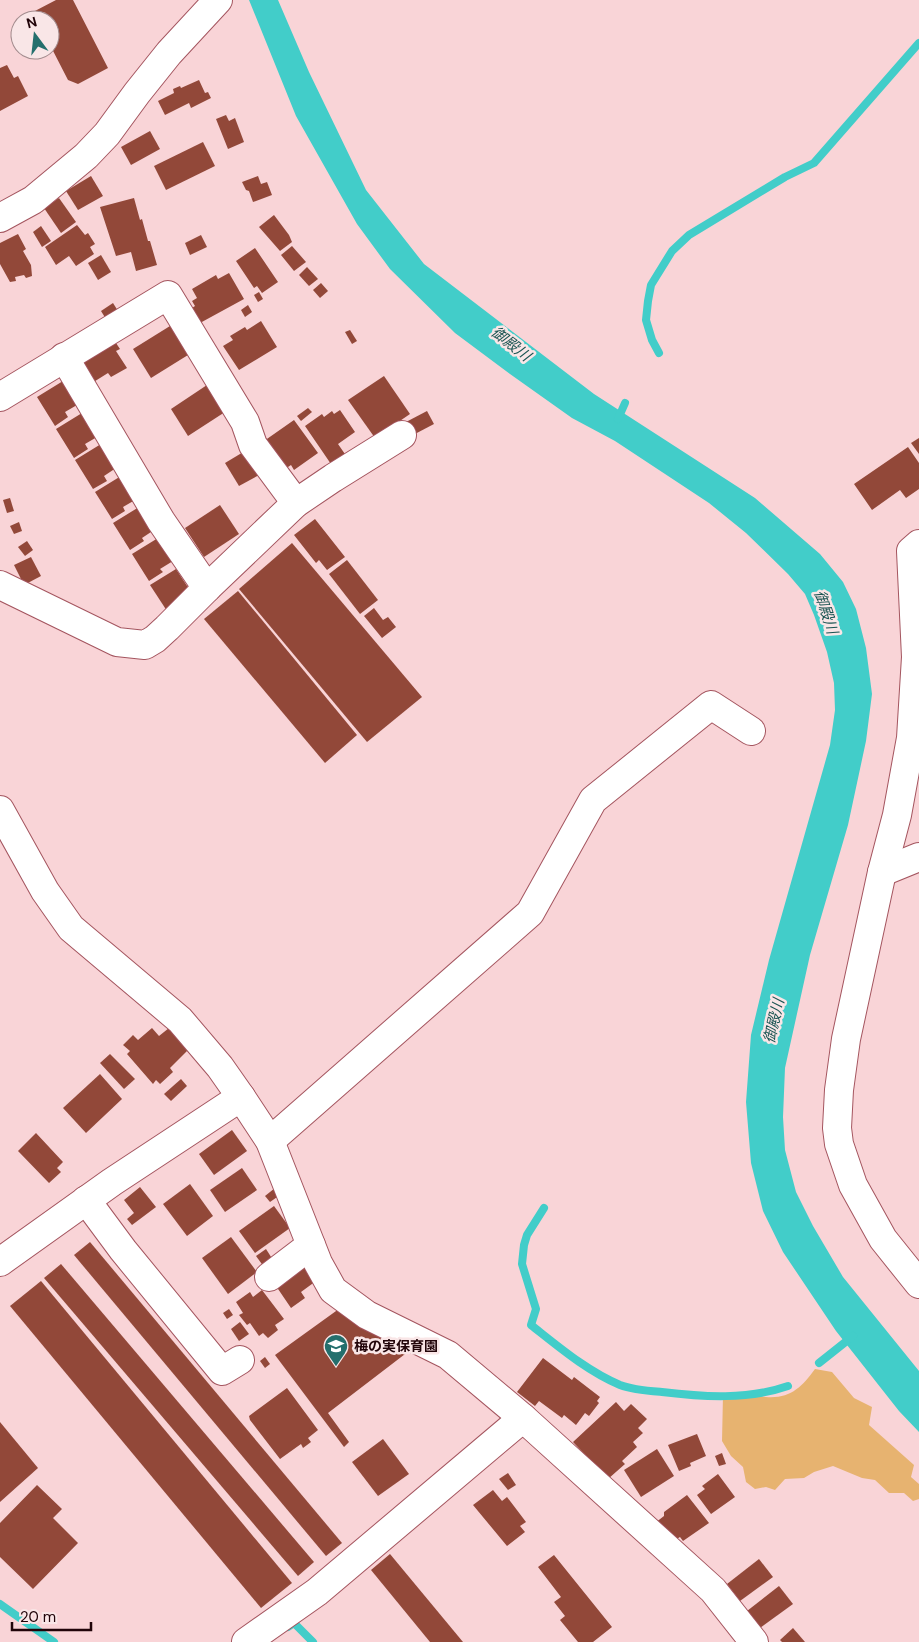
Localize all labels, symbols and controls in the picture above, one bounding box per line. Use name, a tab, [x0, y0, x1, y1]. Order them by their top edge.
north arrow	[10, 10, 60, 60]
text: N	[24, 12, 39, 32]
water label: 御殿川	[487, 322, 536, 367]
water label: 御殿川	[810, 588, 843, 638]
water label: 御殿川	[759, 995, 789, 1045]
school or university icon: 梅の実保育園	[323, 1333, 349, 1367]
place label: 梅の実保育園	[354, 1337, 438, 1355]
scale bar	[12, 1600, 91, 1632]
text: 20 m	[20, 1607, 56, 1627]

